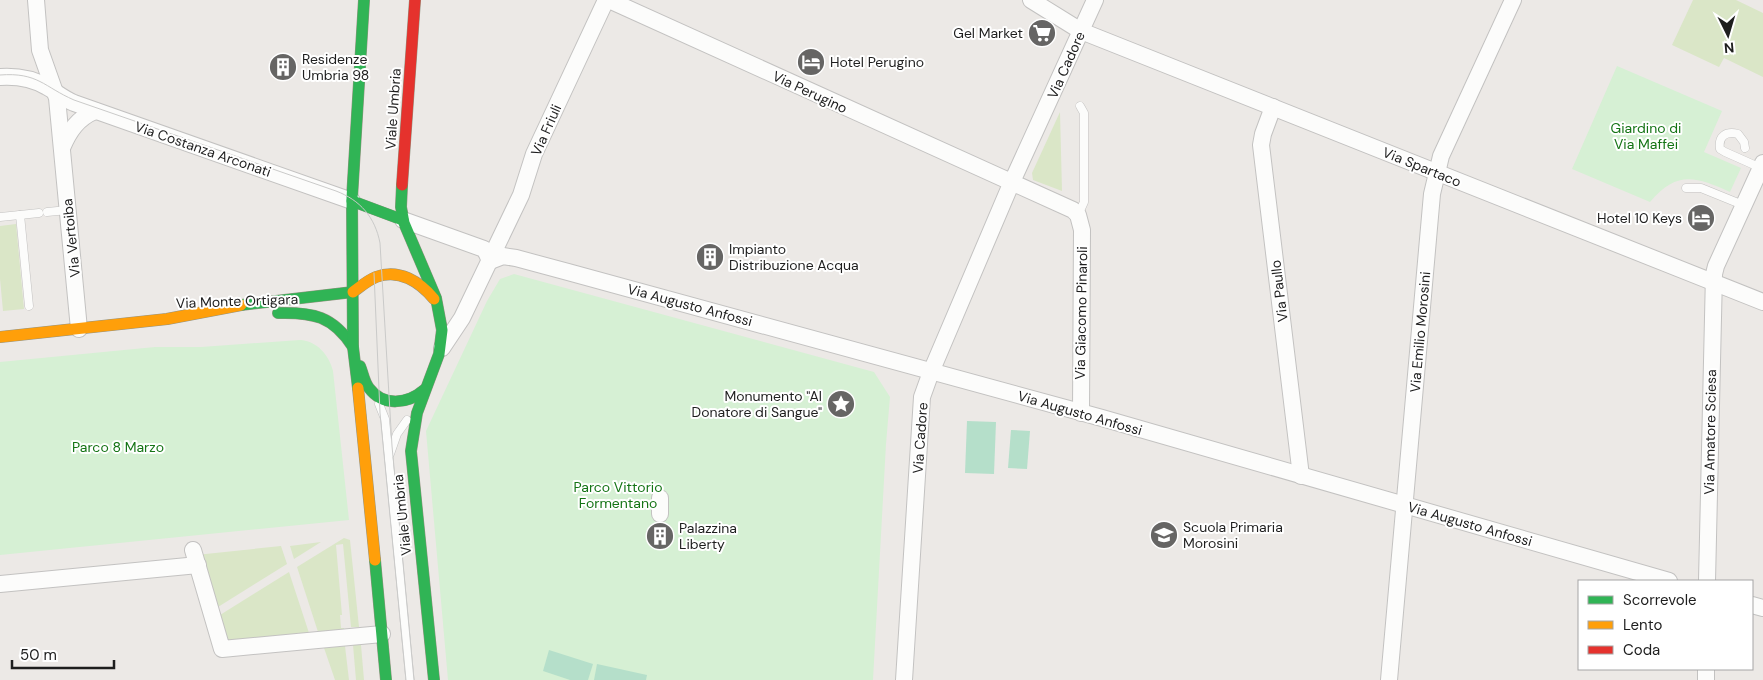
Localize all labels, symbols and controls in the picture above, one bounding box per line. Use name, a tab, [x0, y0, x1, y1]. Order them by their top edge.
north arrow	[1703, 10, 1753, 60]
supermarket icon: Gel Market	[1027, 18, 1057, 48]
place label: Gel Market	[953, 24, 1023, 42]
street label: Via Cadore	[1043, 29, 1089, 101]
text: N	[1723, 39, 1735, 57]
hotel icon: Hotel Perugino	[796, 47, 826, 77]
place label: Residenze Umbria 98	[302, 50, 369, 84]
building icon: Residenze Umbria 98	[268, 52, 298, 82]
place label: Hotel Perugino	[830, 53, 924, 71]
street label: Via Perugino	[770, 67, 850, 117]
street label: Viale Umbria	[381, 68, 405, 150]
street label: Via Friuli	[527, 101, 565, 159]
street label: Via Costanza Arconati	[133, 117, 273, 181]
park label: Giardino di Via Maffei	[1611, 119, 1681, 153]
street label: Via Spartaco	[1380, 143, 1464, 191]
street label: Via Vertoiba	[58, 198, 84, 278]
hotel icon: Hotel 10 Keys	[1686, 203, 1716, 233]
place label: Hotel 10 Keys	[1597, 209, 1682, 227]
place label: Impianto Distribuzione Acqua	[729, 240, 859, 274]
building icon: Impianto Distribuzione Acqua	[695, 242, 725, 272]
street label: Via Giacomo Pinaroli	[1071, 246, 1091, 380]
street label: Via Paullo	[1266, 259, 1292, 323]
street label: Via Emilio Morosini	[1406, 271, 1434, 393]
street label: Via Augusto Anfossi	[626, 280, 754, 330]
street label: Via Monte Ortigara	[176, 290, 298, 312]
street label: Via Amatore Sciesa	[1700, 369, 1720, 495]
place label: Monumento "Al Donatore di Sangue"	[692, 387, 822, 421]
street label: Via Augusto Anfossi	[1016, 387, 1144, 439]
place icon: Monumento "Al Donatore di Sangue"	[826, 389, 856, 419]
street label: Via Cadore	[909, 402, 931, 474]
park label: Parco 8 Marzo	[72, 438, 164, 456]
street label: Viale Umbria	[389, 473, 415, 557]
park label: Parco Vittorio Formentano	[573, 478, 663, 512]
street label: Via Augusto Anfossi	[1406, 498, 1534, 550]
place label: Scuola Primaria Morosini	[1183, 518, 1283, 552]
place label: Palazzina Liberty	[679, 519, 737, 553]
school or university icon: Scuola Primaria Morosini	[1149, 520, 1179, 550]
building icon: Palazzina Liberty	[645, 521, 675, 551]
legend	[1578, 580, 1753, 670]
text: Scorrevole	[1623, 590, 1697, 610]
text: Lento	[1623, 615, 1662, 635]
scale bar	[12, 638, 115, 670]
text: Coda	[1623, 640, 1660, 660]
text: 50 m	[20, 645, 57, 665]

